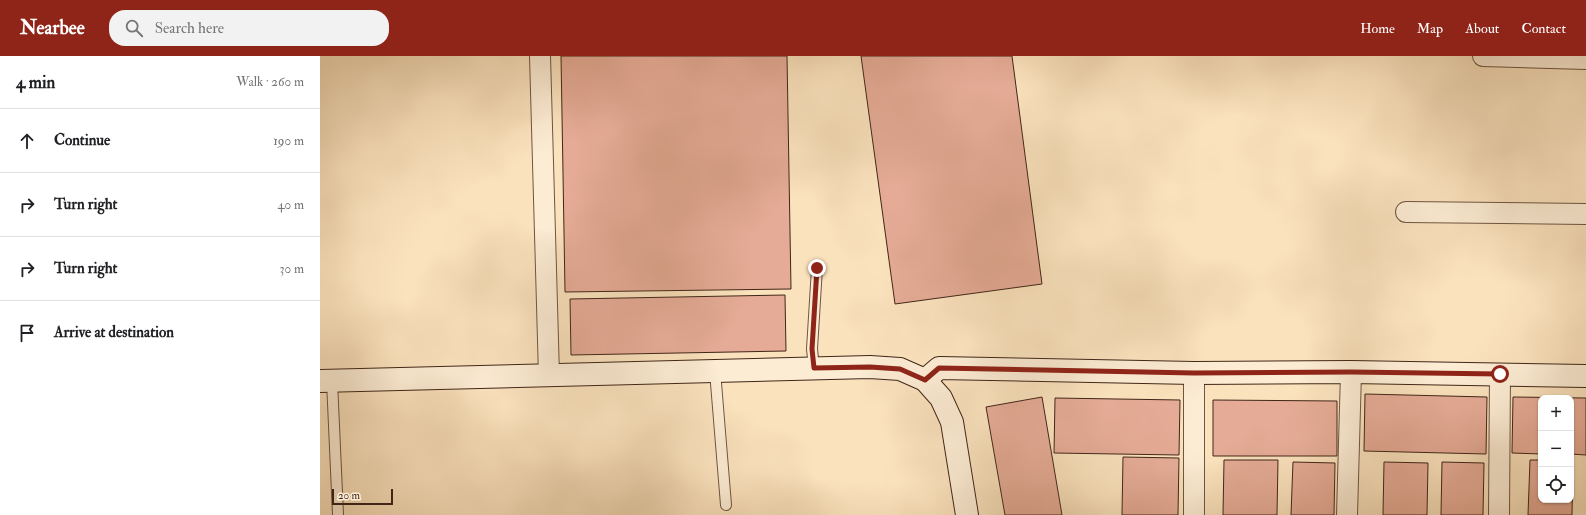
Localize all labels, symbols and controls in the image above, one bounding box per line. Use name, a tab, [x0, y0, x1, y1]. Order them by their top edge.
search box	[109, 10, 389, 46]
text: Nearbee	[20, 16, 85, 40]
icon: search	[123, 17, 145, 39]
text: Search here	[155, 19, 224, 38]
text: Home	[1360, 20, 1395, 37]
text: Map	[1417, 20, 1443, 37]
text: About	[1465, 20, 1499, 37]
text: Contact	[1521, 20, 1566, 37]
text: 4 min	[16, 72, 55, 93]
text: Walk · 260 m	[236, 74, 304, 90]
icon: ahead	[16, 130, 38, 152]
text: Continue	[54, 131, 110, 150]
text: 190 m	[273, 133, 304, 149]
icon: right	[16, 194, 38, 216]
text: Turn right	[54, 195, 117, 214]
text: 40 m	[278, 197, 304, 213]
icon: right	[16, 258, 38, 280]
text: Turn right	[54, 259, 117, 278]
route end	[808, 259, 826, 277]
text: 30 m	[280, 261, 304, 277]
icon: arrive	[16, 322, 38, 344]
text: Arrive at destination	[54, 323, 174, 342]
route start	[1491, 365, 1509, 383]
map controls	[1538, 395, 1574, 503]
button: +	[1538, 395, 1574, 431]
button: −	[1538, 431, 1574, 467]
button: locate	[1538, 467, 1574, 503]
scale bar	[332, 487, 393, 506]
text: 20 m	[338, 489, 360, 502]

